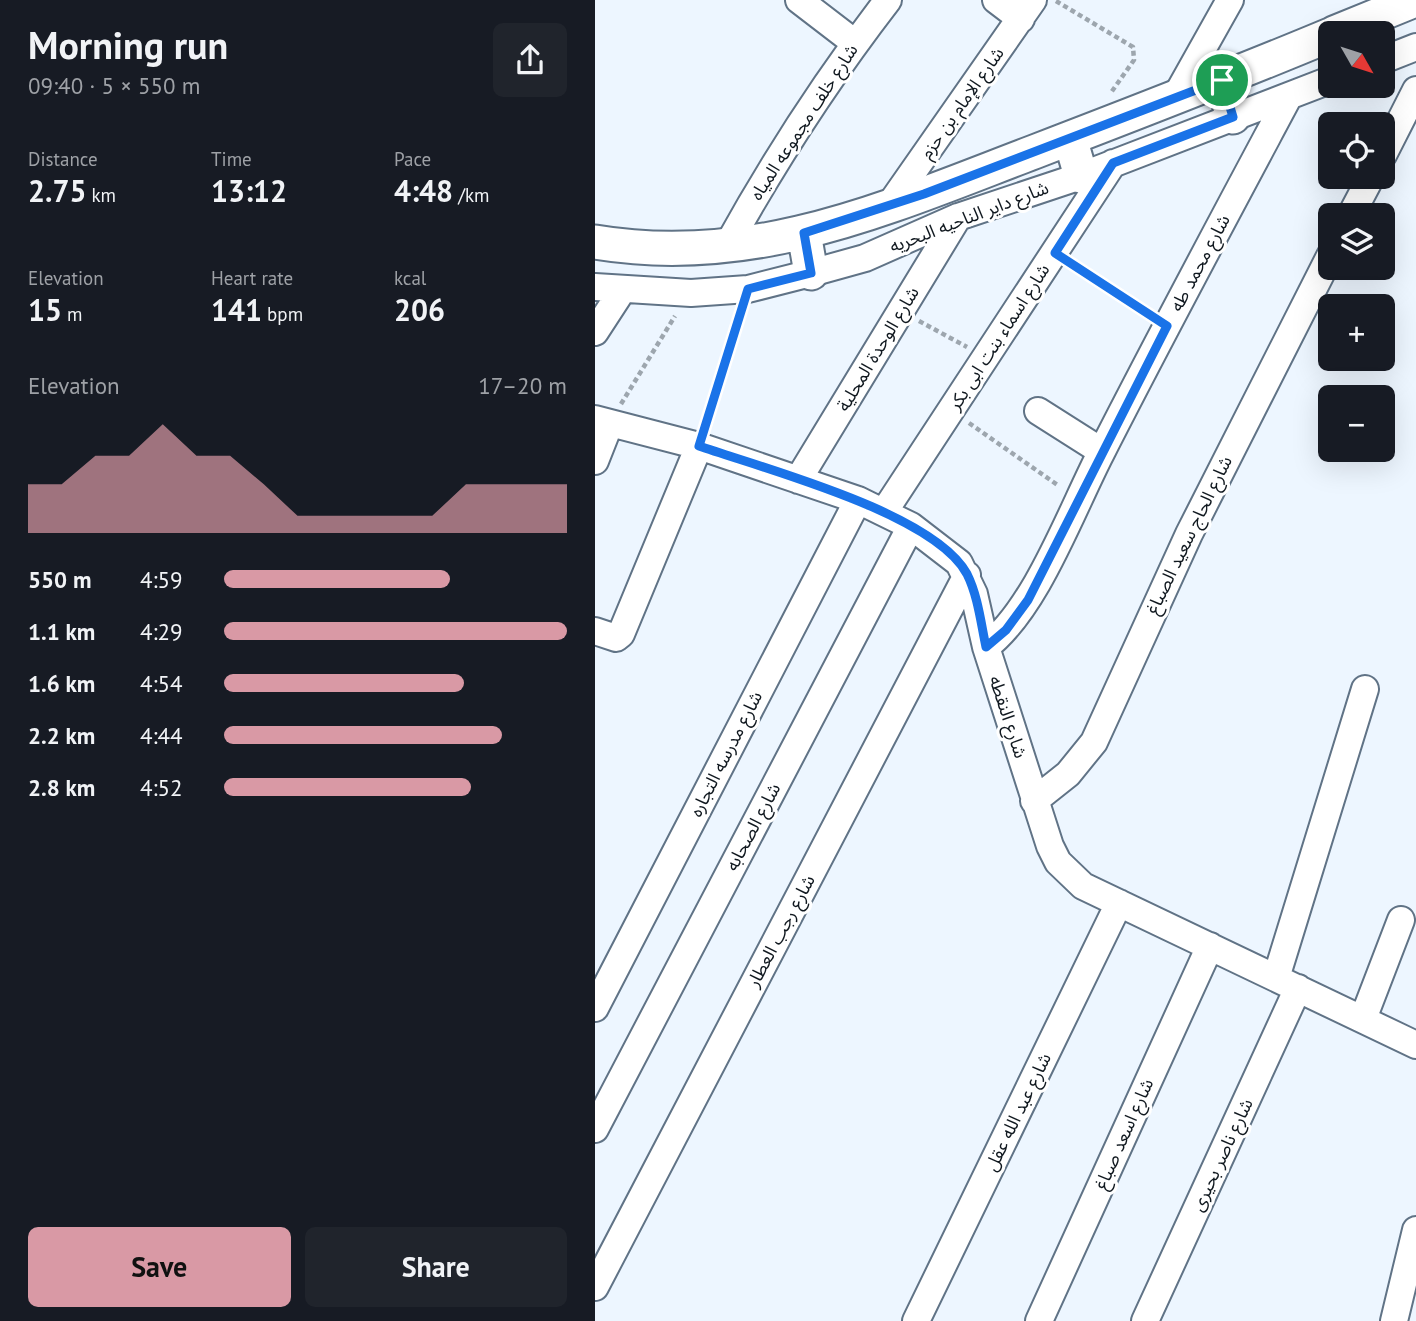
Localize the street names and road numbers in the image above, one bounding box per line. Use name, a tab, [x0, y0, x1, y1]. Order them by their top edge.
street label: شارع خلف مجموعه المياه	[745, 39, 865, 206]
street label: شارع الإمام بن حزم	[914, 42, 1011, 165]
street label: شارع داير الناحيه البحريه	[886, 176, 1053, 260]
street label: شارع محمد طه	[1164, 210, 1237, 317]
street label: شارع اسماء بنت ابى بكر	[942, 259, 1057, 417]
street label: شارع الوحدة المحلية	[831, 282, 926, 417]
street label: شارع الحاج سعيد الصباغ	[1140, 452, 1240, 619]
street label: شارع النقطه	[981, 673, 1033, 762]
street label: شارع مدرسه التجاره	[684, 687, 770, 822]
street label: شارع الصحابه	[720, 779, 788, 876]
street label: شارع رجب العطار	[741, 871, 822, 993]
street label: شارع عبد الله عقل	[979, 1049, 1059, 1176]
street label: شارع اسعد صباغ	[1089, 1075, 1161, 1194]
street label: شارع ناصر بحيرى	[1185, 1095, 1260, 1216]

